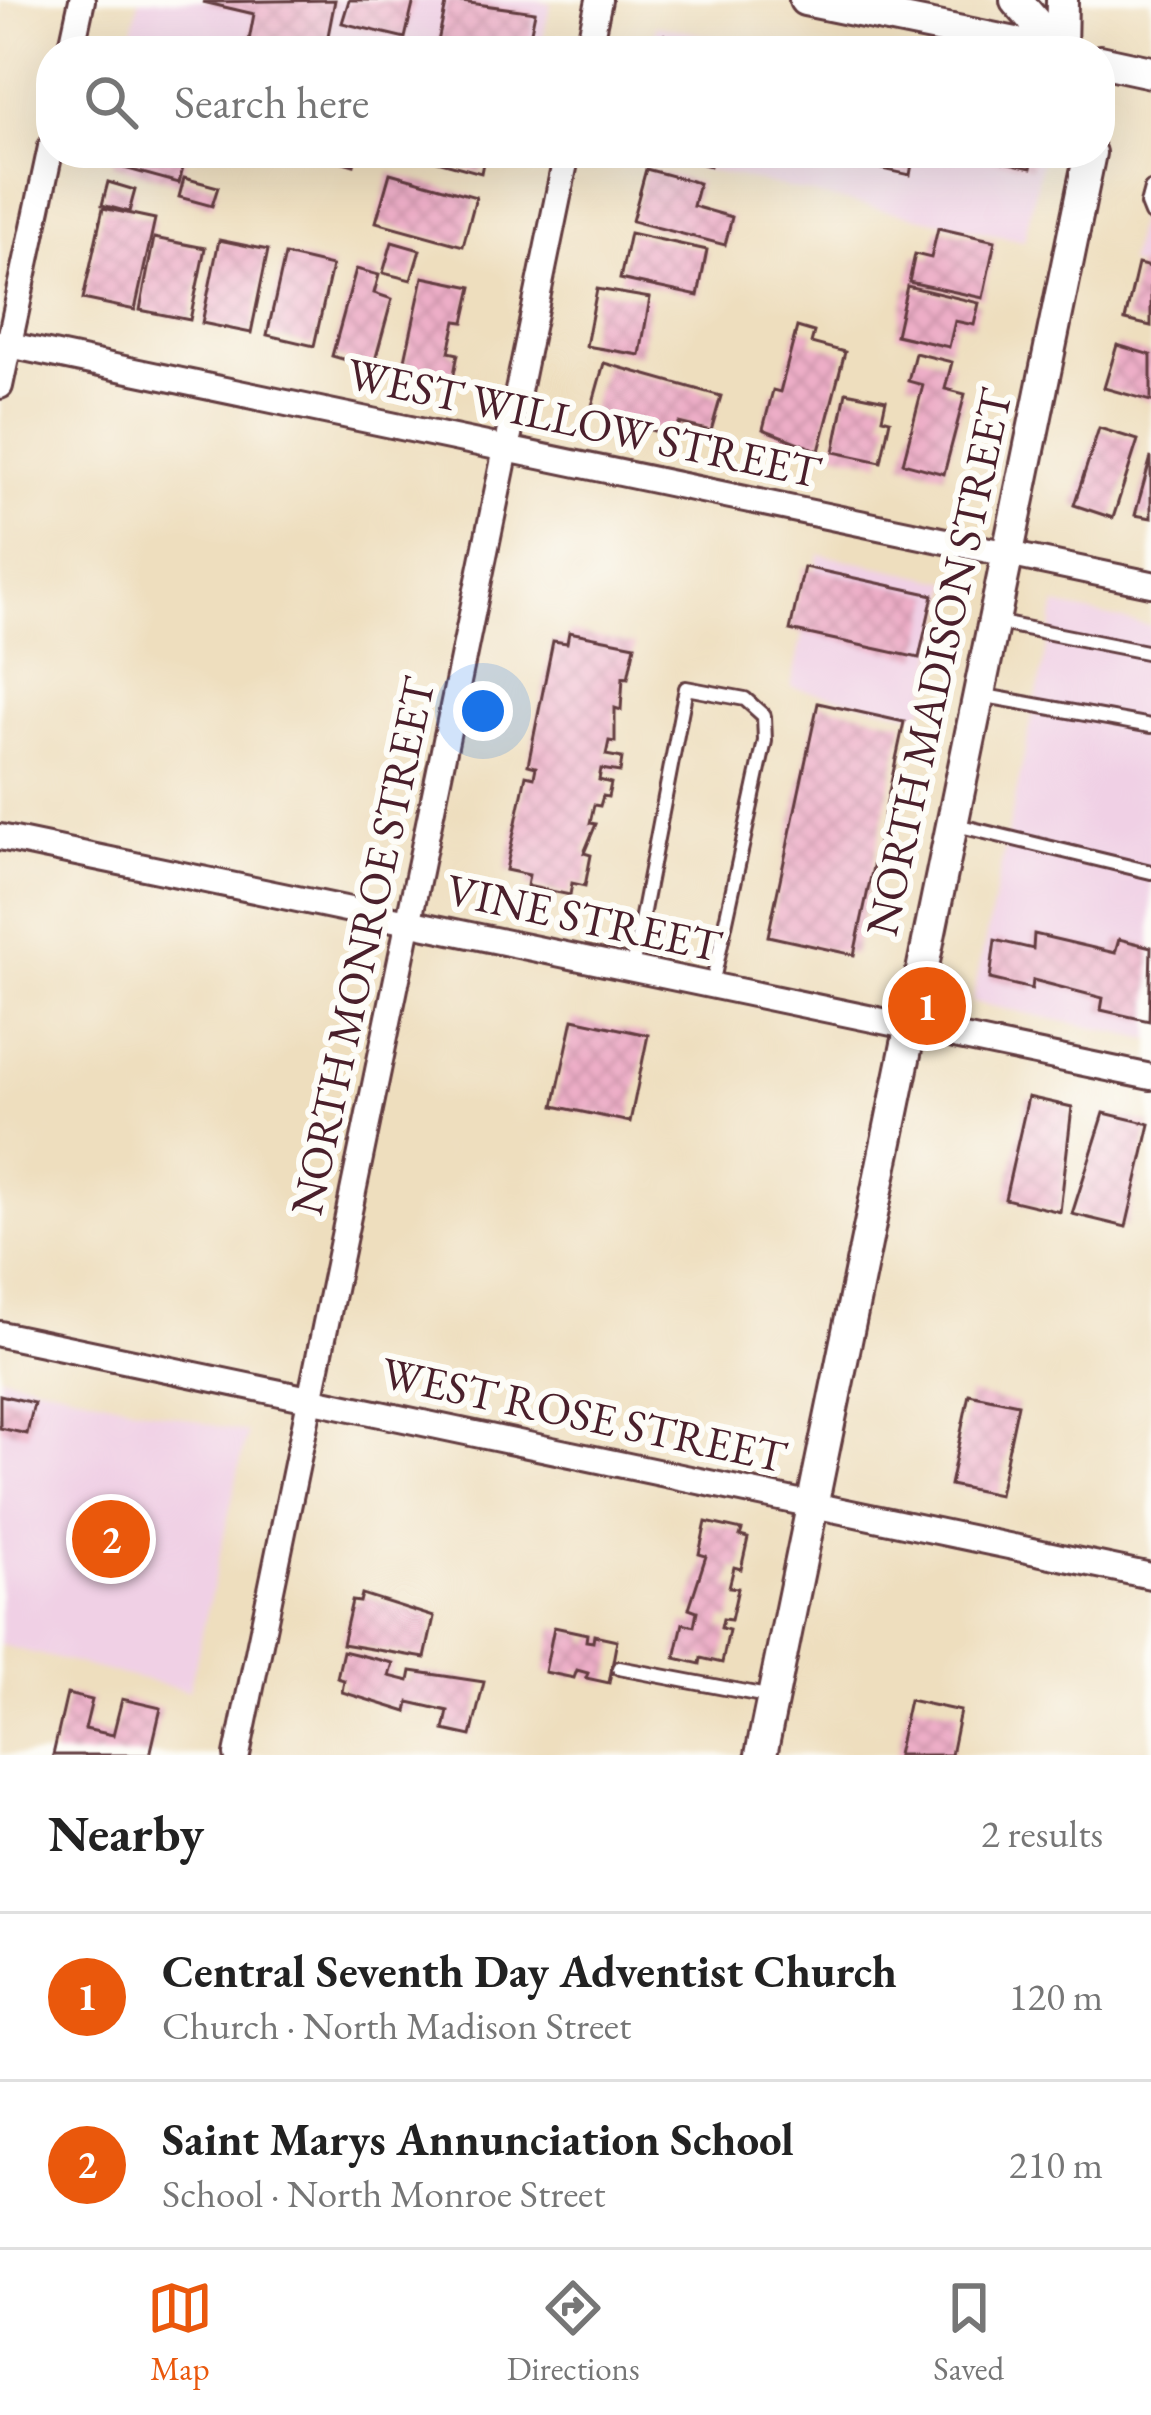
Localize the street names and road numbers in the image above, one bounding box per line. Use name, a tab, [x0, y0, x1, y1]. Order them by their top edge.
street label: WEST WILLOW STREET	[342, 343, 827, 501]
street label: NORTH MADISON STREET	[852, 382, 1025, 941]
street label: NORTH MONROE STREET	[277, 671, 448, 1220]
street label: VINE STREET	[441, 860, 728, 975]
street label: WEST ROSE STREET	[376, 1343, 793, 1485]

